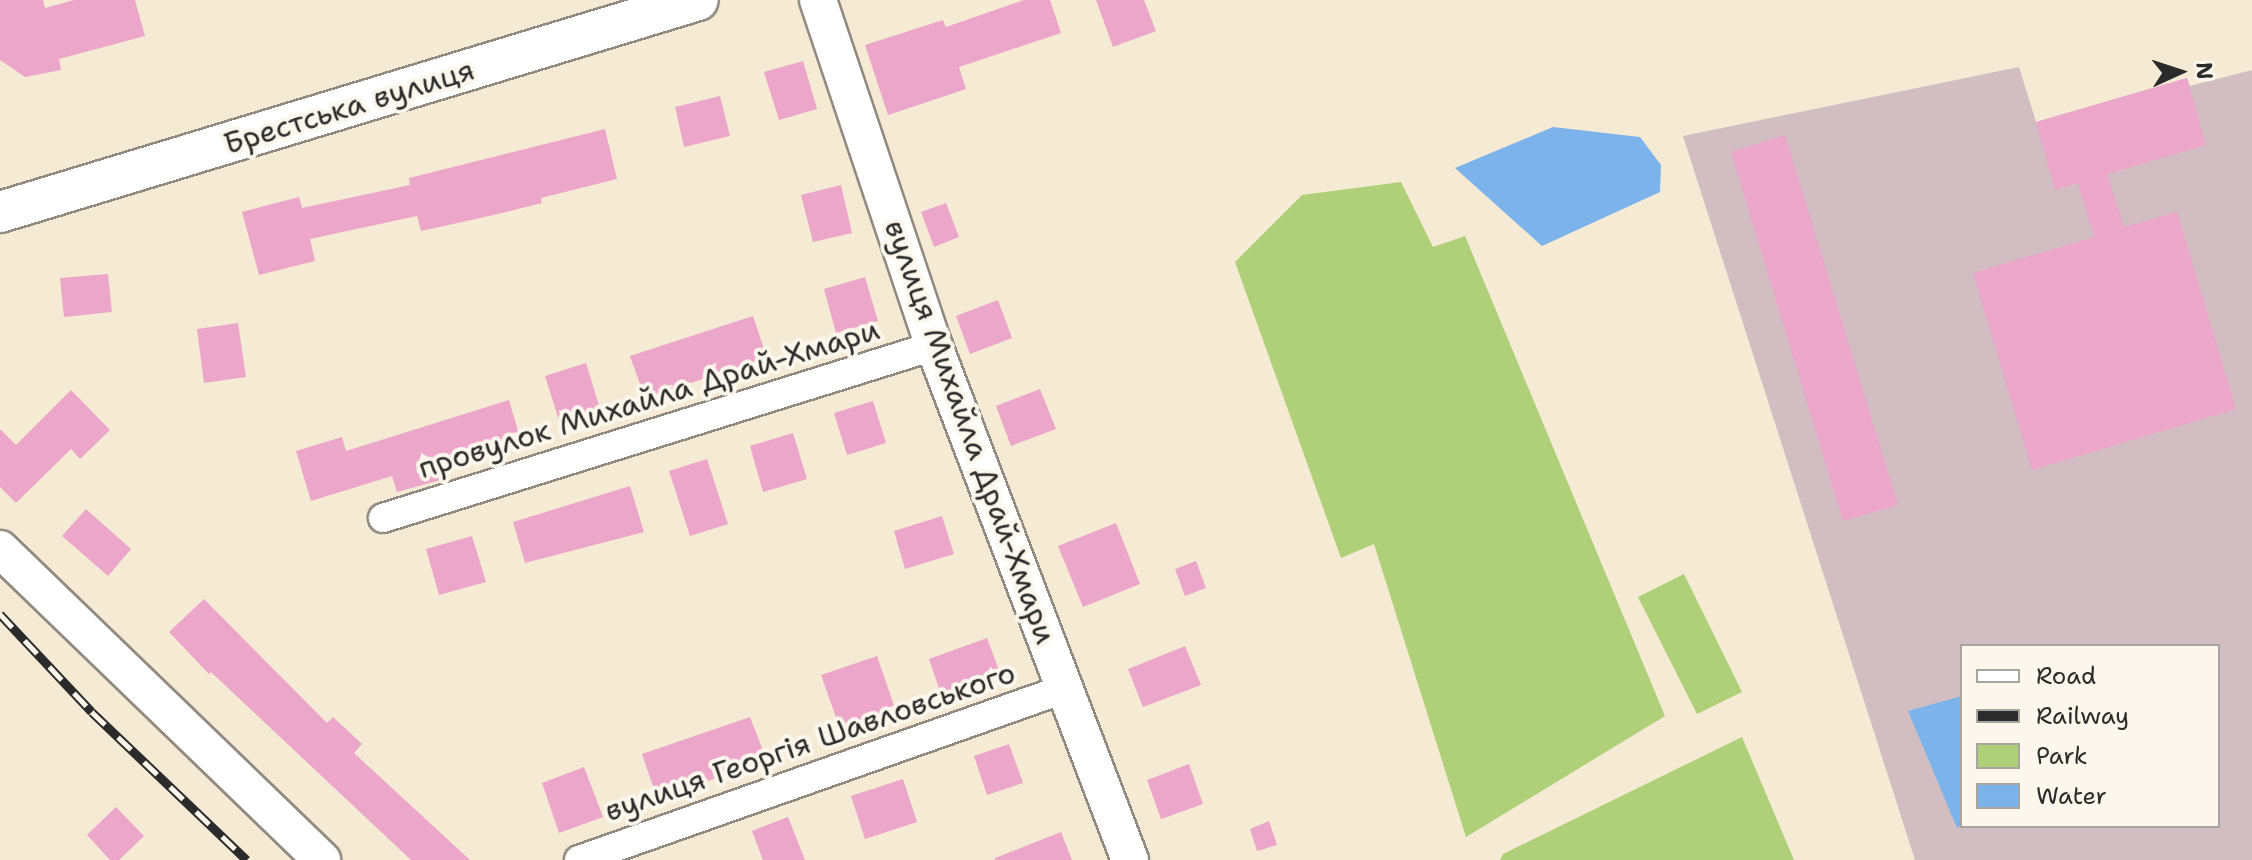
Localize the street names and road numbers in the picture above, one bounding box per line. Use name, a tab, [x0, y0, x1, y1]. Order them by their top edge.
street label: Брестська вулиця	[219, 52, 479, 162]
street label: вулиця Михайла Драй-Хмари	[876, 215, 1064, 649]
street label: провулок Михайла Драй-Хмари	[414, 312, 884, 486]
street label: вулиця Георгія Шавловського	[600, 655, 1020, 829]

